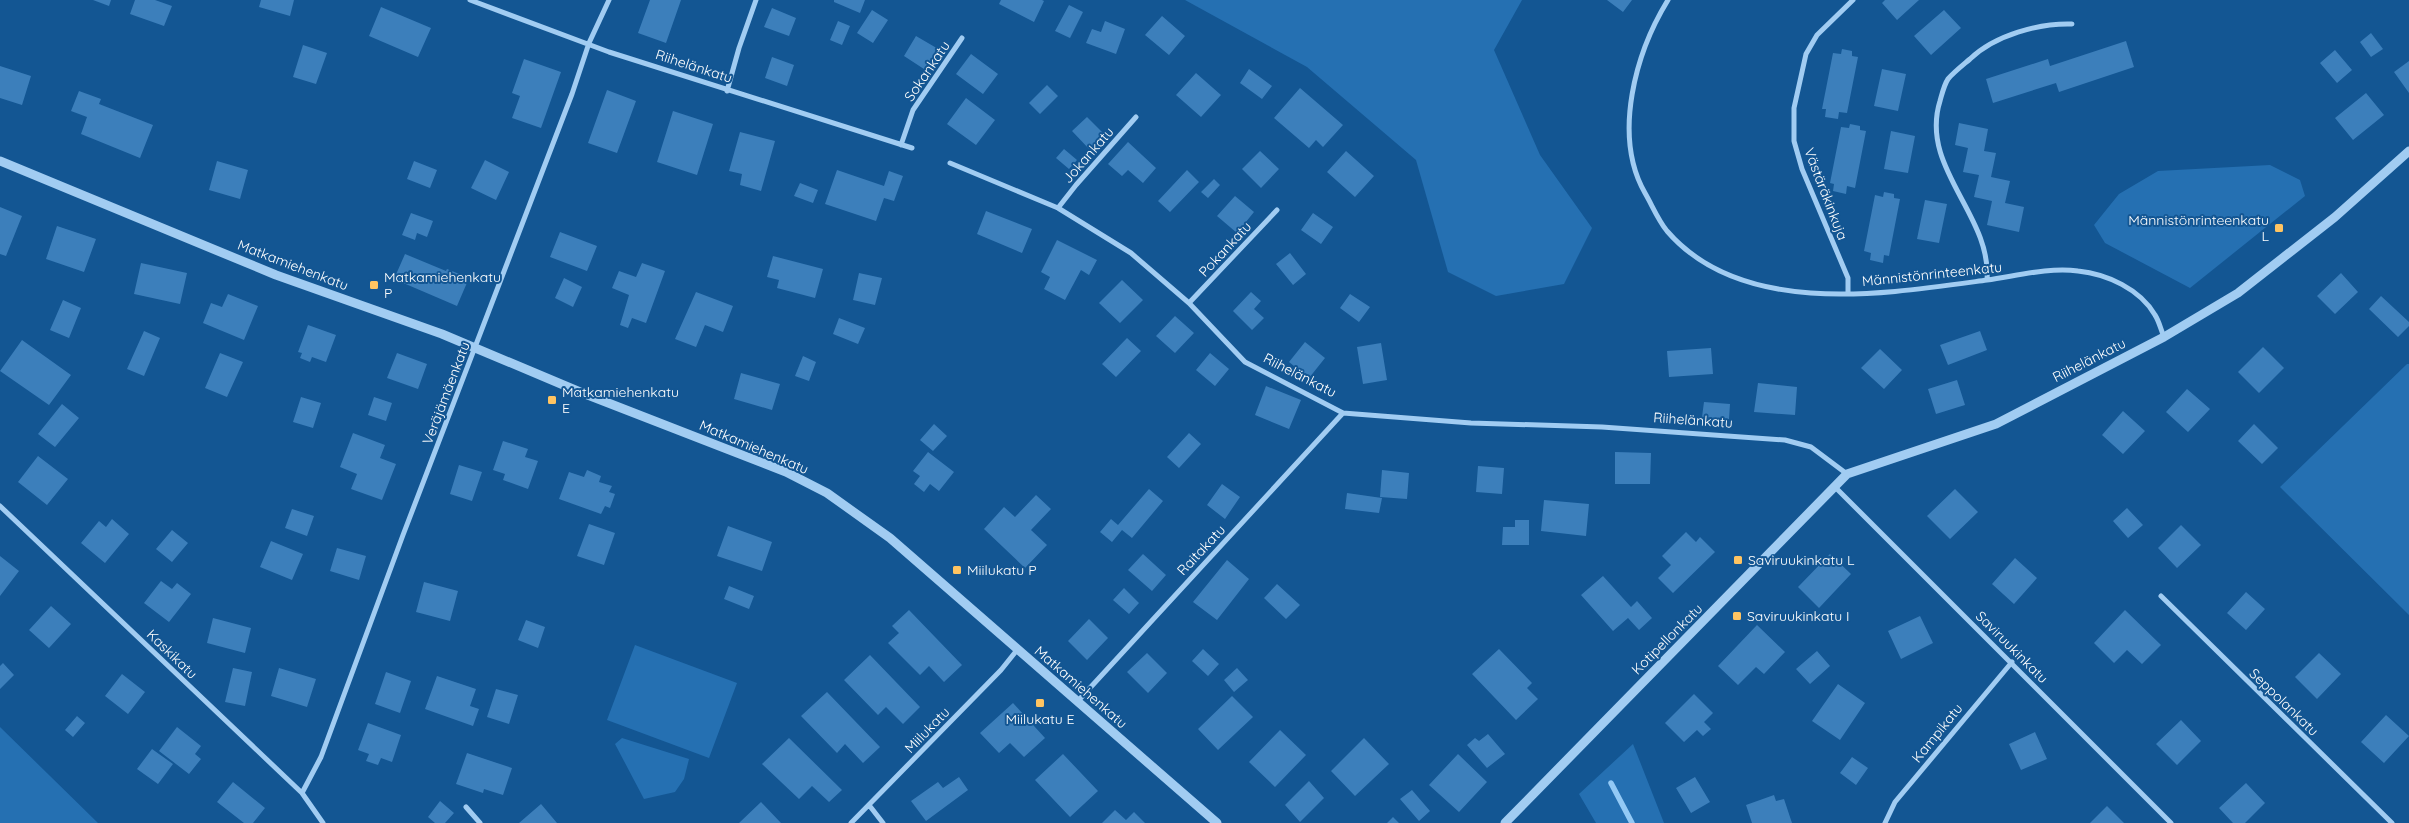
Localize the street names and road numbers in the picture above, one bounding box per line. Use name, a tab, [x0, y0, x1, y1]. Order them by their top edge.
street label: Sokankatu	[900, 37, 954, 105]
street label: Riihelänkatu	[653, 45, 735, 87]
street label: Jokankatu	[1059, 123, 1117, 187]
street label: Västäräkinkuja	[1800, 145, 1852, 243]
street label: Pokankatu	[1195, 218, 1255, 280]
street label: Matkamiehenkatu	[235, 236, 351, 294]
street label: Männistönrinteenkatu	[1861, 258, 2003, 290]
street label: Riihelänkatu	[2049, 334, 2129, 386]
street label: Veräjämäenkatu	[418, 339, 474, 447]
street label: Riihelänkatu	[1260, 349, 1340, 401]
street label: Riihelänkatu	[1653, 408, 1733, 432]
street label: Matkamiehenkatu	[697, 416, 811, 478]
street label: Raitakatu	[1173, 521, 1229, 579]
street label: Kotipellonkatu	[1628, 600, 1706, 678]
street label: Saviruukinkatu	[1972, 607, 2052, 687]
street label: Kaskikatu	[143, 625, 201, 683]
street label: Matkamiehenkatu	[1031, 642, 1131, 732]
street label: Seppolankatu	[2246, 664, 2322, 740]
street label: Kampikatu	[1908, 700, 1966, 766]
street label: Miilukatu	[901, 703, 953, 757]

